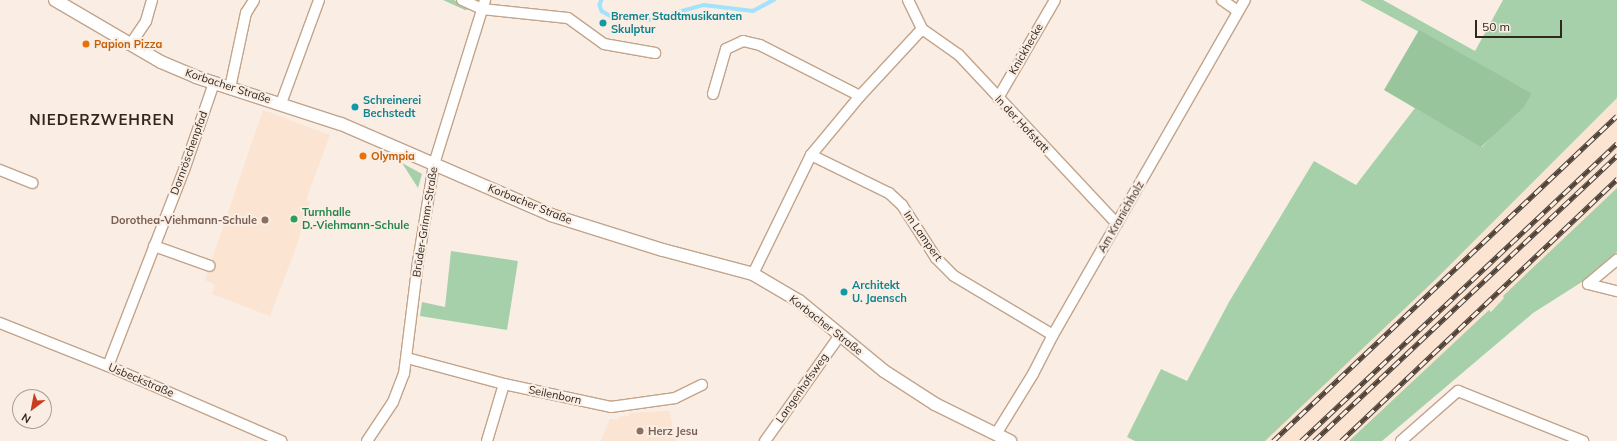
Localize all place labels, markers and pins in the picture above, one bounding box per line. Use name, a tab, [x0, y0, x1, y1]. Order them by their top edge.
place label: Bremer Stadtmusikanten Skulptur	[611, 10, 742, 36]
marker: Bremer Stadtmusikanten Skulptur	[598, 18, 608, 28]
place label: Papion Pizza	[94, 37, 162, 51]
marker: Papion Pizza	[81, 39, 91, 49]
place label: Schreinerei Bechstedt	[363, 94, 421, 120]
marker: Schreinerei Bechstedt	[350, 102, 360, 112]
place label: Olympia	[371, 149, 415, 163]
marker: Olympia	[358, 151, 368, 161]
place label: Turnhalle D.-Viehmann-Schule	[302, 206, 409, 232]
place label: Dorothea-Viehmann-Schule	[111, 213, 257, 227]
marker: Turnhalle D.-Viehmann-Schule	[289, 214, 299, 224]
marker: Dorothea-Viehmann-Schule	[260, 215, 270, 225]
place label: Architekt U. Jaensch	[852, 279, 907, 305]
marker: Architekt U. Jaensch	[839, 287, 849, 297]
place label: Herz Jesu	[648, 424, 698, 438]
marker: Herz Jesu	[635, 426, 645, 436]

